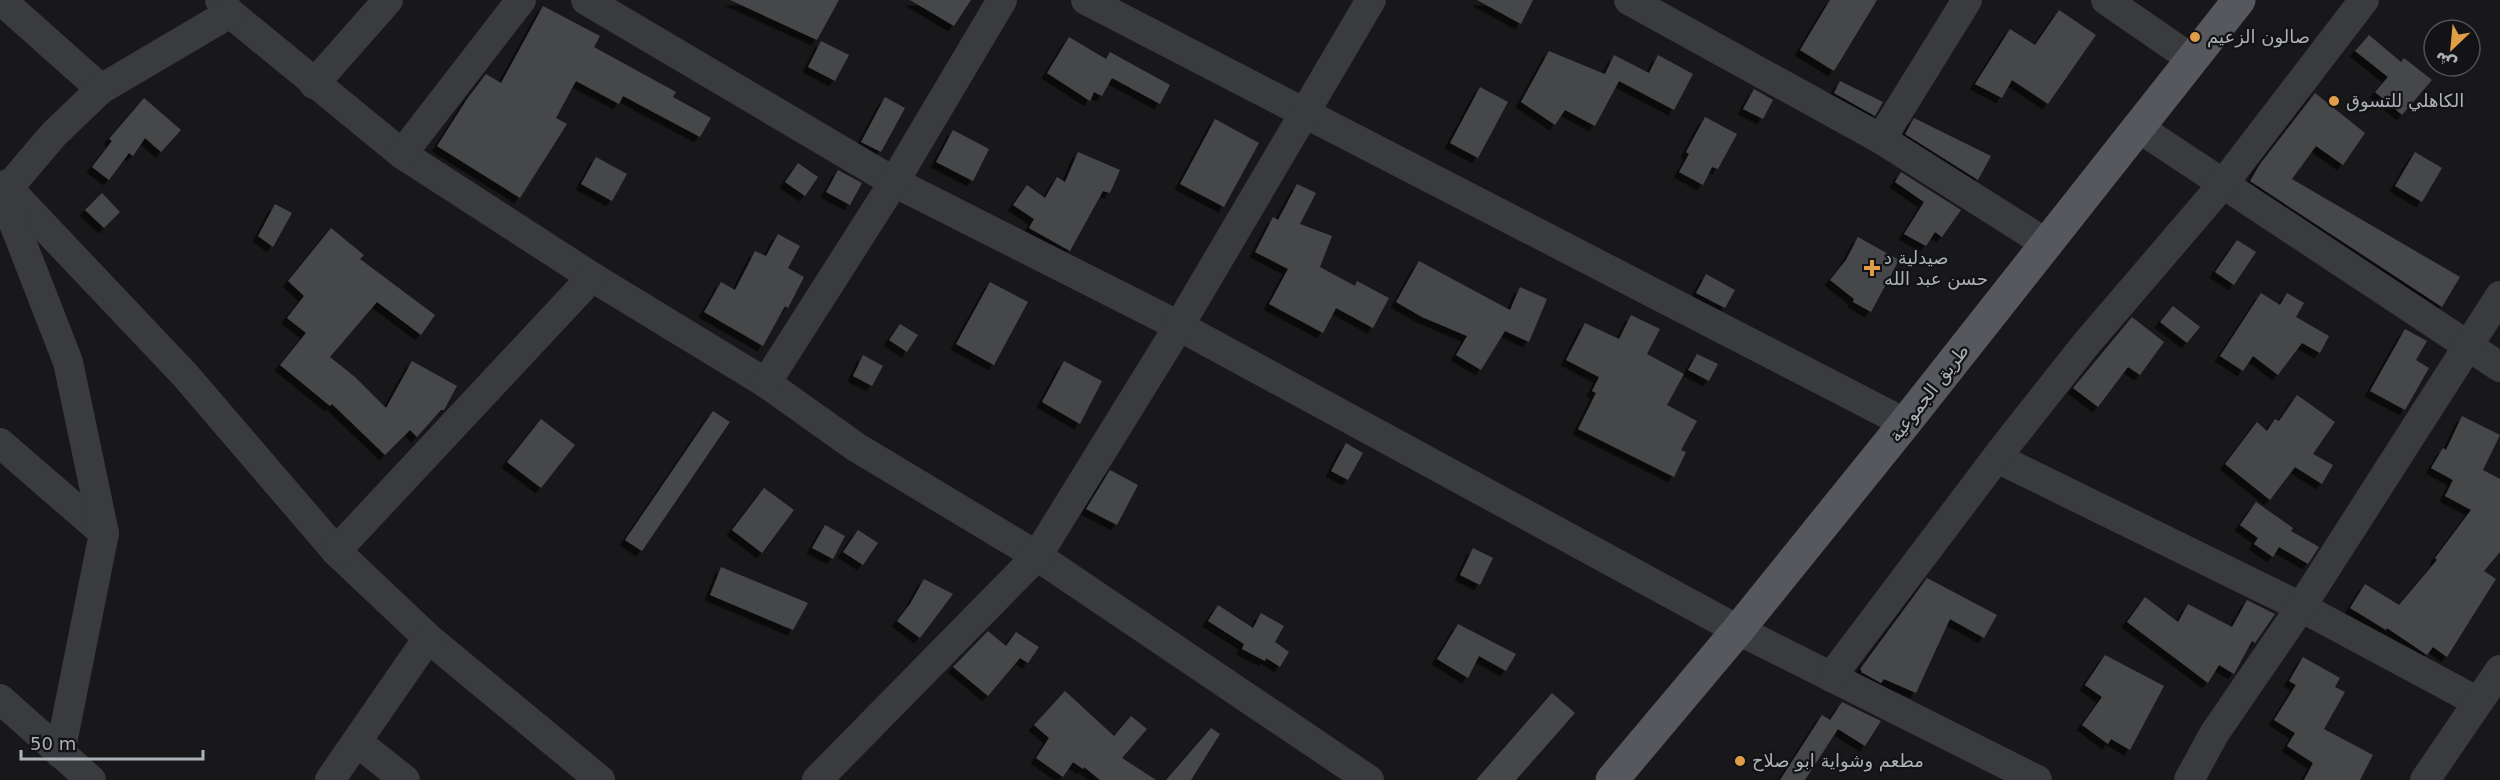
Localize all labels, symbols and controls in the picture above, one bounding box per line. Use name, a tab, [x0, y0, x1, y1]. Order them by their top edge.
north arrow	[2422, 18, 2482, 78]
place label: صالون الزعيم	[2207, 26, 2310, 48]
marker: صالون الزعيم	[2188, 30, 2202, 44]
text: ش	[2432, 48, 2460, 74]
place label: الكاهلي للتسوق	[2346, 90, 2464, 112]
marker: الكاهلي للتسوق	[2327, 94, 2341, 108]
place label: صيدلية د حسن عبد الله	[1884, 247, 1988, 290]
marker: صيدلية د حسن عبد الله	[1865, 261, 1879, 275]
street label: طريق الجموعية	[1884, 340, 1974, 446]
scale bar	[21, 723, 202, 761]
text: 50 m	[30, 733, 76, 754]
place label: مطعم وشواية ابو صلاح	[1752, 750, 1924, 772]
marker: مطعم وشواية ابو صلاح	[1733, 754, 1747, 768]

